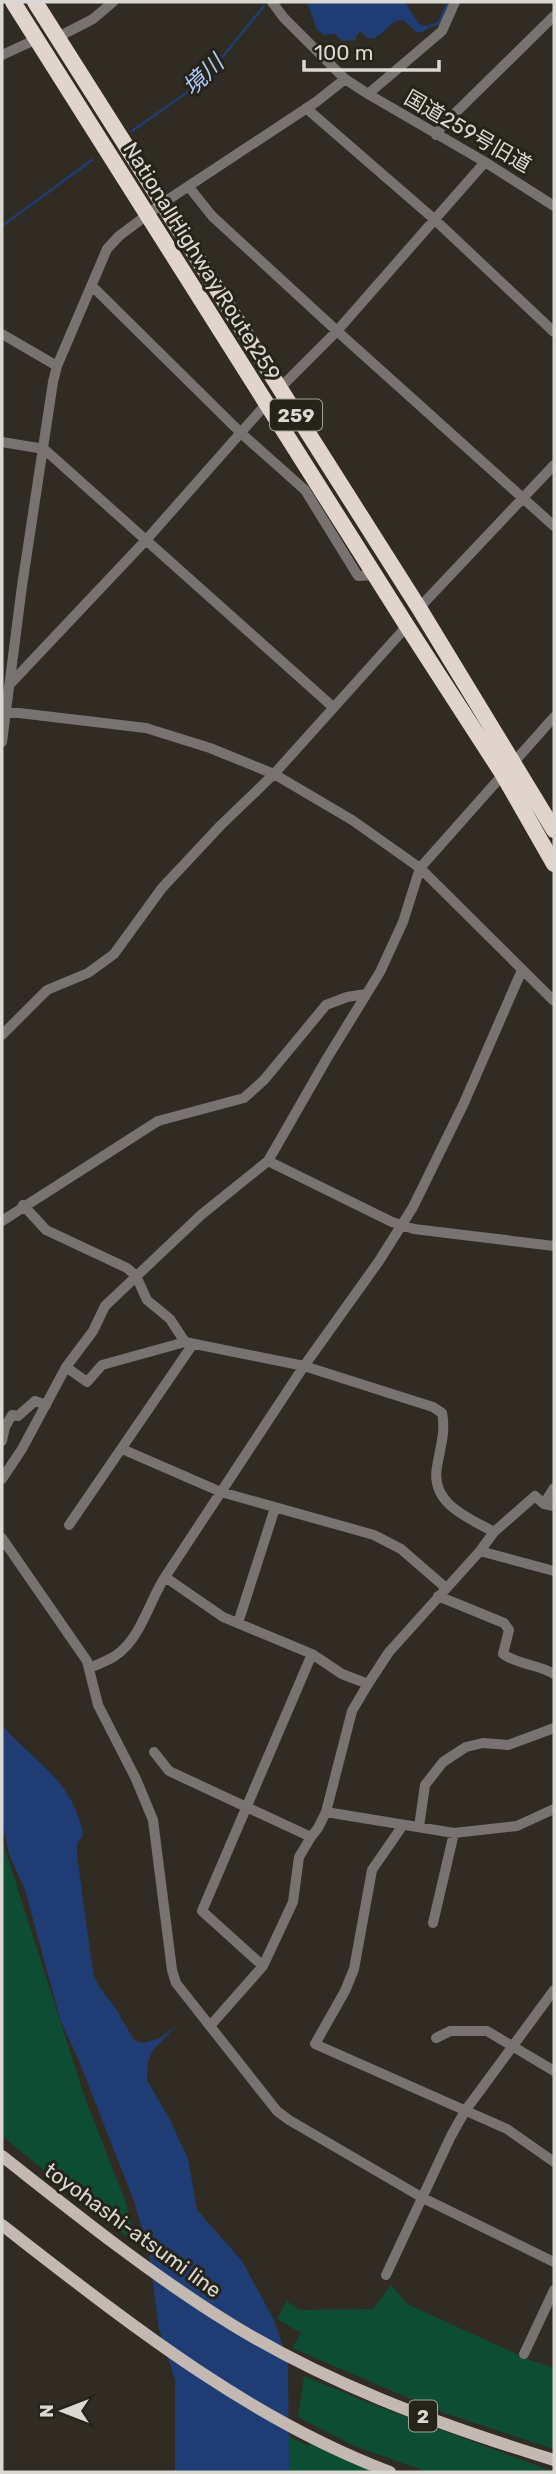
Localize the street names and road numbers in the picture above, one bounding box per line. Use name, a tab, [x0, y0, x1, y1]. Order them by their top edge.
street label: 国道259号旧道	[400, 85, 536, 177]
street label: National Highway Route 259	[118, 137, 286, 385]
road number: 259	[270, 400, 322, 430]
street label: toyohashi-atsumi line	[40, 2157, 226, 2303]
road number: 2	[409, 2400, 437, 2432]

